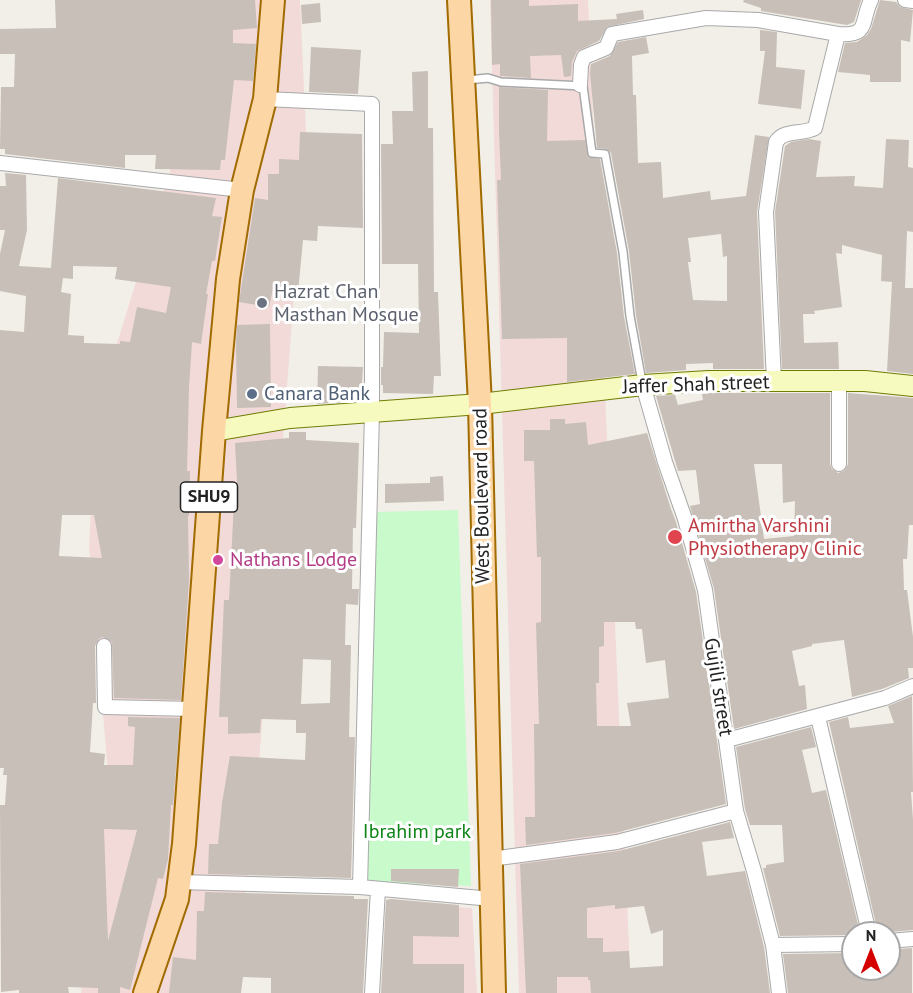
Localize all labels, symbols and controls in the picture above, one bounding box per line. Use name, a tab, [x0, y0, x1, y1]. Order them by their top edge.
place label: Hazrat Chan Masthan Mosque	[274, 280, 419, 327]
marker: Hazrat Chan Masthan Mosque	[255, 296, 269, 310]
street label: Jaffer Shah street	[622, 370, 770, 400]
place label: Canara Bank	[264, 382, 370, 406]
marker: Canara Bank	[245, 387, 259, 401]
street label: West Boulevard road	[468, 408, 496, 584]
road number: SHU9	[180, 482, 238, 512]
place label: Amirtha Varshini Physiotherapy Clinic	[688, 514, 862, 561]
marker: Amirtha Varshini Physiotherapy Clinic	[666, 528, 684, 546]
place label: Nathans Lodge	[230, 548, 357, 572]
marker: Nathans Lodge	[211, 553, 225, 567]
street label: Gujili street	[698, 636, 738, 738]
park label: Ibrahim park	[363, 820, 471, 844]
north arrow	[841, 921, 901, 981]
text: N	[866, 925, 876, 945]

